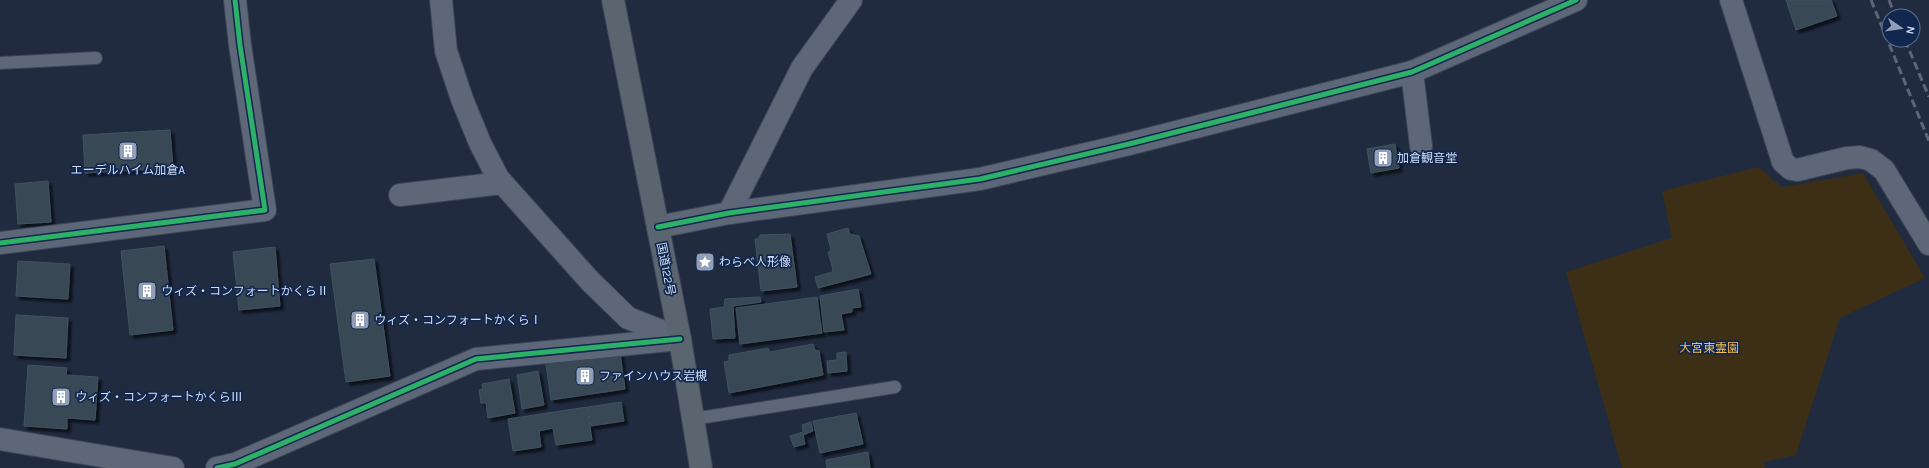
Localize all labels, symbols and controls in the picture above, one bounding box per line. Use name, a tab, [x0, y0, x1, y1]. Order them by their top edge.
north arrow	[1881, 8, 1921, 48]
text: N	[1903, 25, 1917, 35]
building icon: エーデルハイム加倉A	[117, 140, 139, 162]
building icon: 加倉観音堂	[1372, 147, 1394, 169]
place label: 加倉観音堂	[1397, 151, 1457, 165]
place label: エーデルハイム加倉A	[71, 163, 185, 177]
street label: 国道122号	[654, 241, 678, 297]
place icon: わらべ人形像	[694, 251, 716, 273]
place label: わらべ人形像	[719, 255, 791, 269]
building icon: ウィズ・コンフォートかくらⅡ	[136, 280, 158, 302]
place label: ウィズ・コンフォートかくらⅡ	[161, 284, 329, 298]
building icon: ウィズ・コンフォートかくらⅠ	[349, 309, 371, 331]
place label: ウィズ・コンフォートかくらⅠ	[374, 313, 542, 327]
park label: 大宮東霊園	[1679, 341, 1739, 355]
building icon: ファインハウス岩槻	[574, 365, 596, 387]
place label: ファインハウス岩槻	[599, 369, 707, 383]
building icon: ウィズ・コンフォートかくらⅢ	[50, 386, 72, 408]
place label: ウィズ・コンフォートかくらⅢ	[75, 390, 243, 404]

